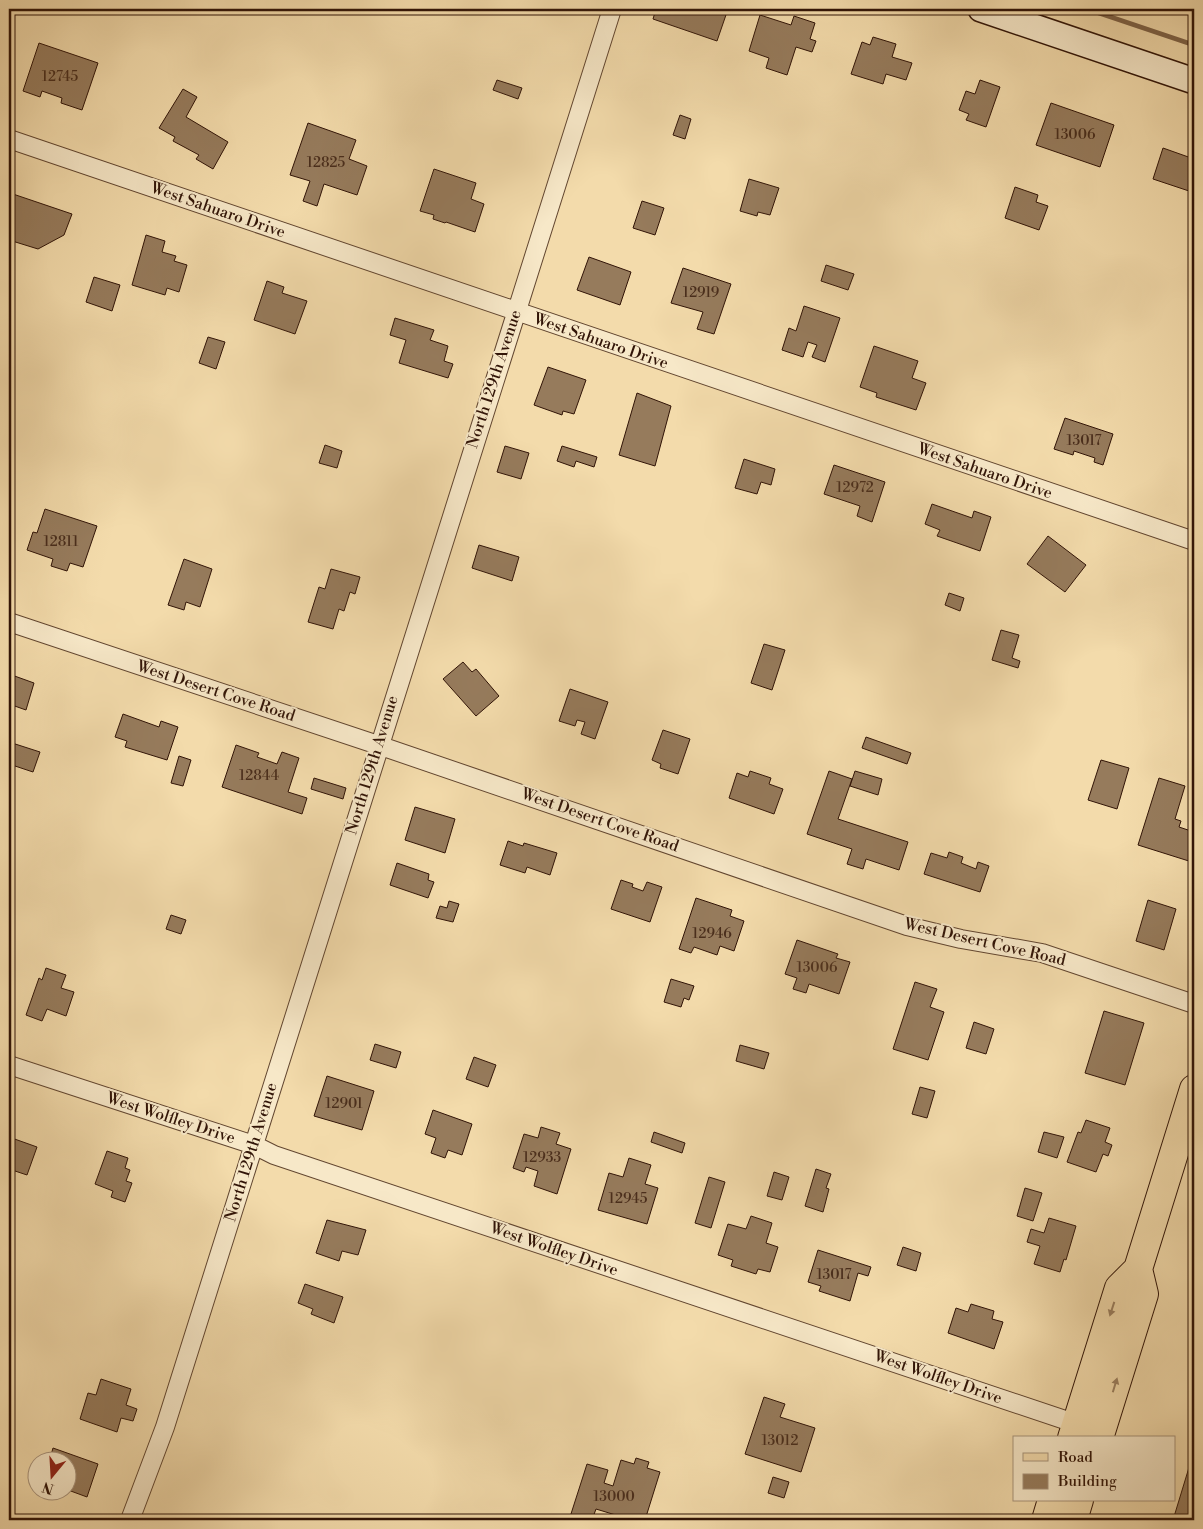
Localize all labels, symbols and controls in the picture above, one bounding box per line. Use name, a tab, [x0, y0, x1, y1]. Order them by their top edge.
house number: 12745	[42, 68, 79, 86]
house number: 13006	[1055, 126, 1096, 144]
house number: 12825	[307, 154, 346, 172]
street label: West Sahuaro Drive	[147, 177, 288, 242]
house number: 12919	[683, 284, 719, 302]
street label: North 129th Avenue	[462, 307, 526, 451]
street label: West Sahuaro Drive	[530, 308, 671, 373]
house number: 13017	[1067, 432, 1101, 450]
street label: West Sahuaro Drive	[914, 438, 1055, 503]
house number: 12972	[836, 479, 874, 497]
house number: 12811	[43, 533, 79, 551]
street label: West Desert Cove Road	[133, 656, 298, 726]
street label: North 129th Avenue	[341, 693, 403, 837]
house number: 12844	[239, 767, 279, 785]
street label: West Desert Cove Road	[518, 783, 681, 856]
street label: West Desert Cove Road	[901, 913, 1068, 970]
house number: 12946	[692, 925, 732, 943]
house number: 13006	[797, 959, 838, 977]
street label: North 129th Avenue	[220, 1080, 282, 1224]
street label: West Wolfley Drive	[103, 1087, 238, 1148]
house number: 12901	[325, 1095, 363, 1113]
house number: 12933	[523, 1149, 561, 1167]
house number: 12945	[609, 1190, 648, 1208]
street label: West Wolfley Drive	[486, 1217, 621, 1280]
house number: 13017	[817, 1266, 851, 1284]
one-way arrow	[1108, 1301, 1116, 1316]
street label: West Wolfley Drive	[870, 1345, 1005, 1408]
one-way arrow	[1112, 1377, 1120, 1392]
house number: 13012	[762, 1432, 798, 1450]
legend	[1013, 1436, 1176, 1502]
text: Road	[1058, 1448, 1093, 1467]
north arrow	[28, 1452, 78, 1502]
text: Building	[1057, 1472, 1117, 1491]
text: N	[40, 1477, 56, 1498]
house number: 13000	[593, 1488, 635, 1506]

